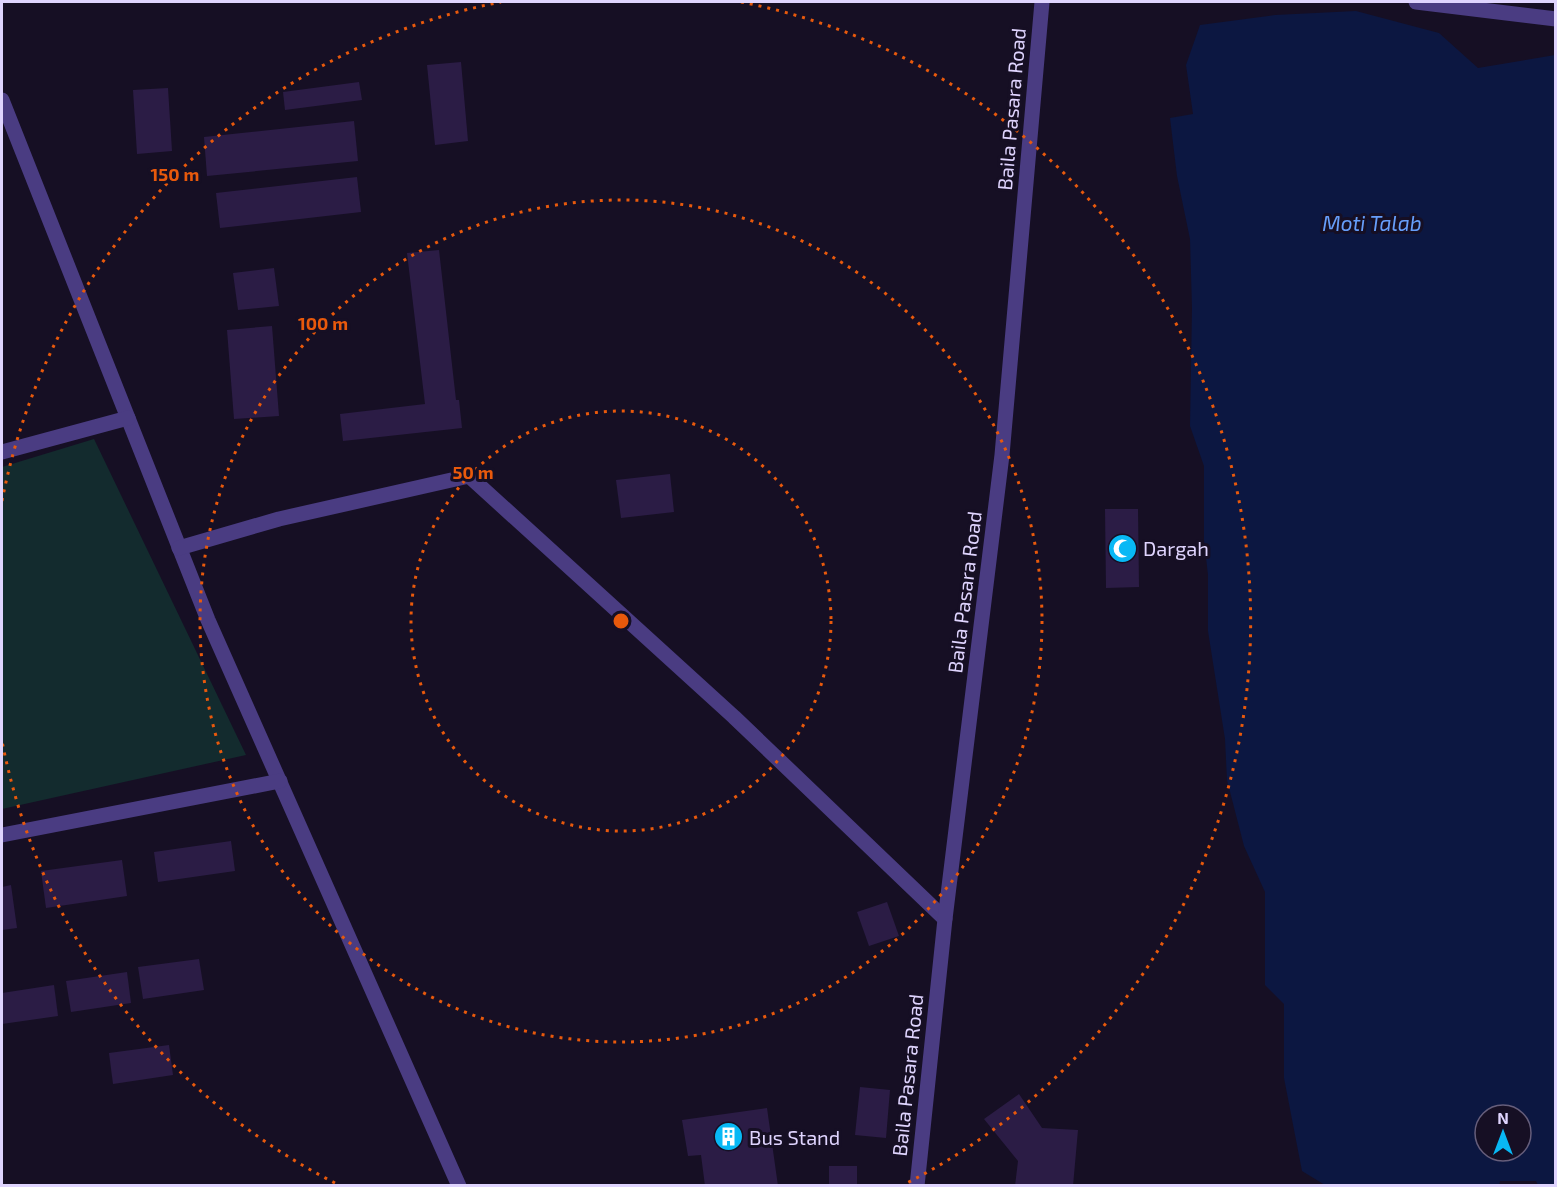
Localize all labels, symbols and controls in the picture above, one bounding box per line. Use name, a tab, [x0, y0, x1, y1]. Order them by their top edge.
street label: Baila Pasara Road	[992, 27, 1030, 191]
text: 150 m	[151, 163, 199, 185]
water label: Moti Talab	[1322, 210, 1422, 235]
text: 100 m	[298, 312, 348, 334]
text: 50 m	[452, 461, 494, 483]
street label: Baila Pasara Road	[942, 510, 986, 674]
mosque icon: Dargah	[1106, 532, 1138, 564]
place label: Dargah	[1143, 536, 1209, 560]
centre of rings	[611, 611, 631, 631]
street label: Baila Pasara Road	[887, 993, 927, 1157]
north arrow	[1473, 1103, 1533, 1163]
text: N	[1497, 1108, 1509, 1127]
building icon: Bus Stand	[712, 1121, 744, 1153]
place label: Bus Stand	[749, 1125, 840, 1149]

